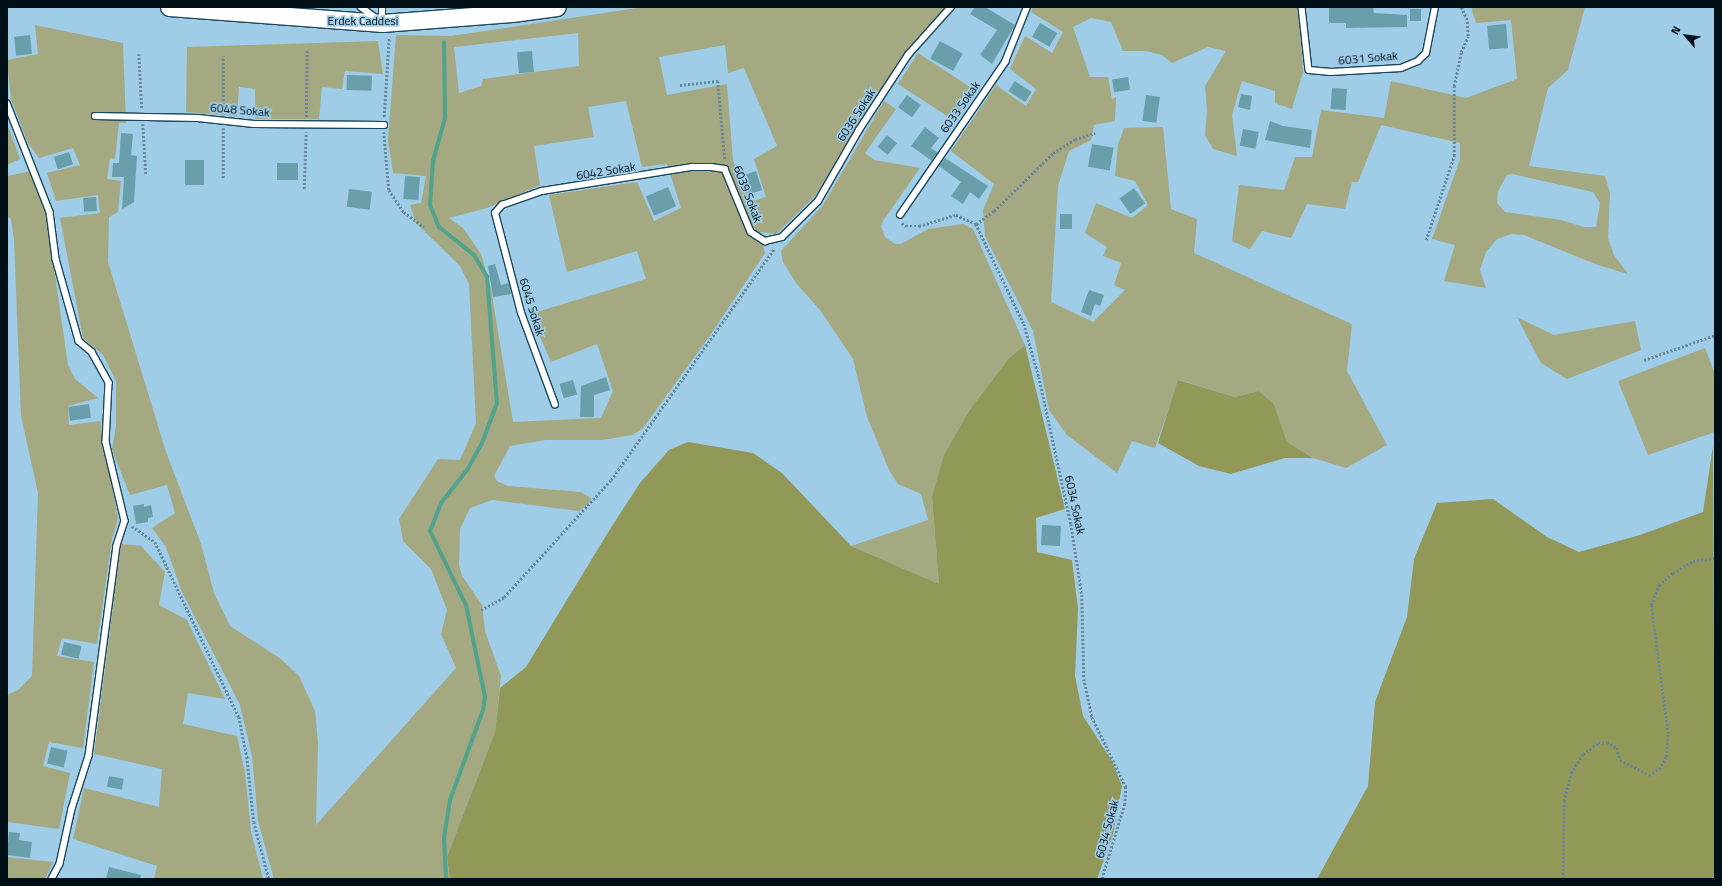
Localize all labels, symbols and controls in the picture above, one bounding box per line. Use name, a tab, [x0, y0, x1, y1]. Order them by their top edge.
street label: Erdek Caddesi	[328, 14, 398, 28]
north arrow	[1666, 16, 1706, 56]
text: N	[1667, 23, 1684, 37]
street label: 6031 Sokak	[1338, 48, 1398, 68]
street label: 6033 Sokak	[937, 78, 983, 136]
street label: 6036 Sokak	[834, 86, 878, 144]
street label: 6048 Sokak	[210, 100, 270, 120]
street label: 6042 Sokak	[575, 159, 637, 183]
street label: 6039 Sokak	[731, 163, 765, 225]
street label: 6045 Sokak	[516, 276, 548, 338]
street label: 6034 Sokak	[1062, 474, 1088, 536]
street label: 6034 Sokak	[1092, 798, 1122, 860]

